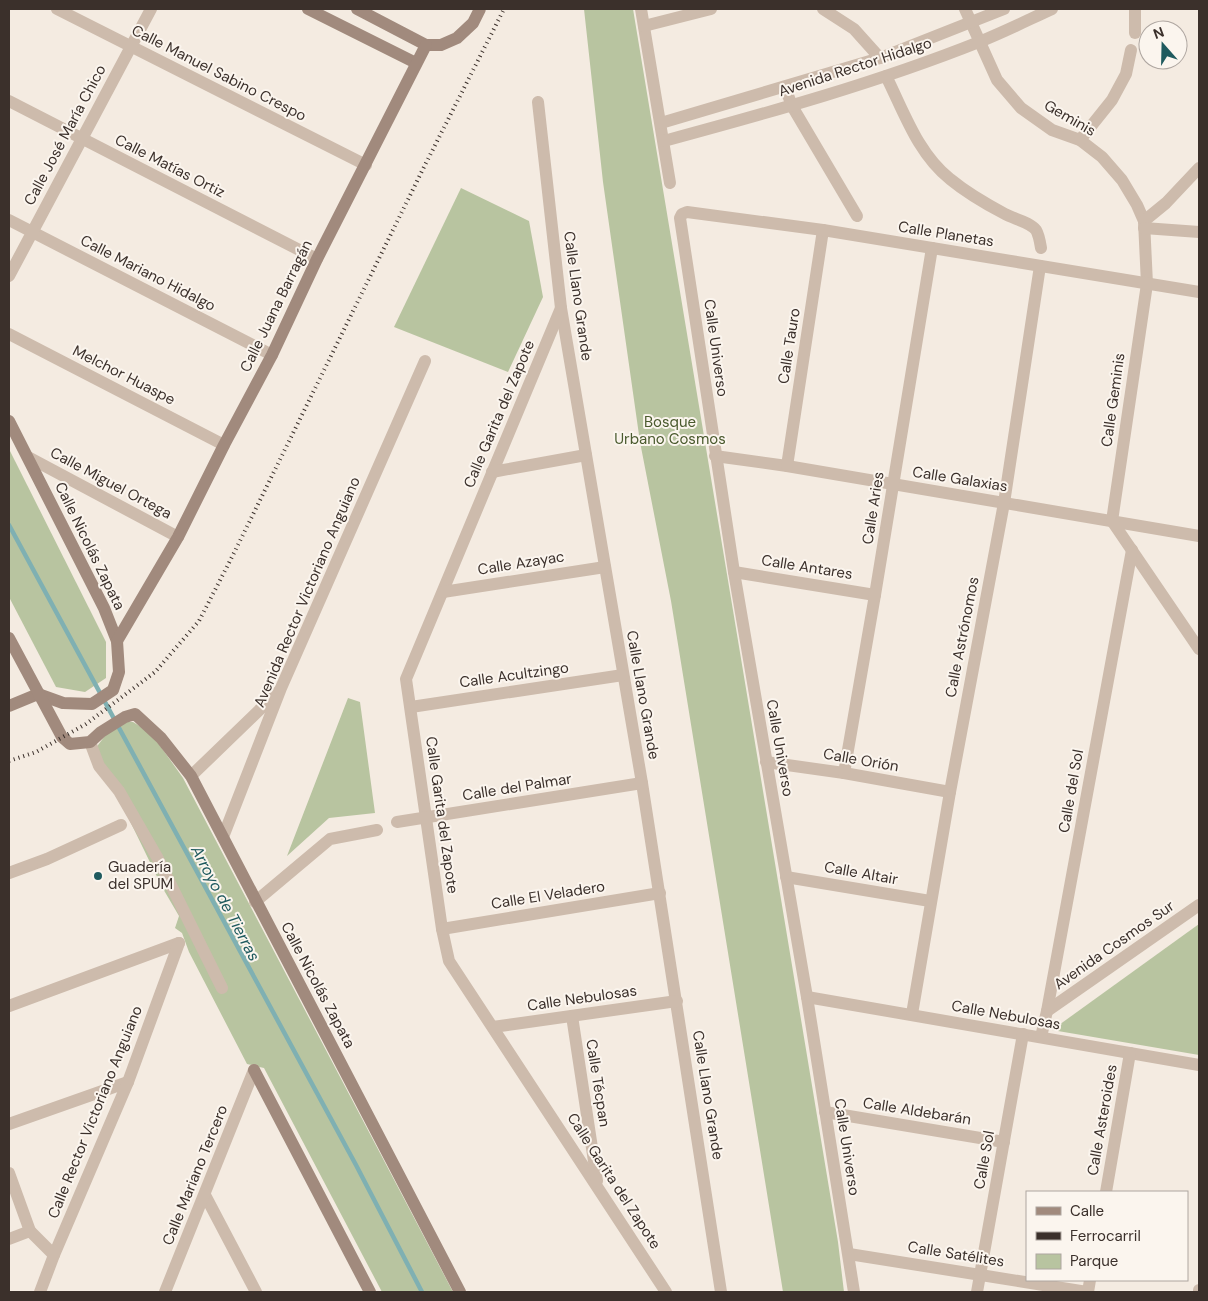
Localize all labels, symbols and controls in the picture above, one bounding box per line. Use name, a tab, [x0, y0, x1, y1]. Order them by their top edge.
street label: Calle Manuel Sabino Crespo	[128, 20, 310, 126]
north arrow	[1138, 20, 1188, 70]
text: N	[1151, 23, 1166, 43]
street label: Avenida Rector Hidalgo	[776, 33, 934, 101]
street label: Calle José María Chico	[19, 61, 111, 209]
street label: Geminis	[1040, 95, 1100, 141]
street label: Calle Matías Ortiz	[112, 130, 229, 202]
street label: Calle Planetas	[897, 217, 995, 251]
street label: Calle Mariano Hidalgo	[77, 230, 219, 316]
street label: Calle Llano Grande	[559, 230, 597, 362]
street label: Calle Juana Barragán	[235, 237, 317, 375]
street label: Calle Universo	[699, 298, 733, 398]
street label: Calle Tauro	[773, 307, 805, 385]
street label: Calle Garita del Zapote	[459, 337, 539, 491]
street label: Melchor Huaspe	[69, 341, 179, 409]
street label: Calle Geminis	[1097, 352, 1129, 448]
park label: Bosque Urbano Cosmos	[614, 412, 726, 449]
street label: Calle Miguel Ortega	[47, 442, 175, 524]
street label: Calle Galaxias	[911, 462, 1009, 496]
street label: Calle Aries	[857, 470, 889, 546]
street label: Avenida Rector Victoriano Anguiano	[249, 474, 365, 710]
street label: Calle Nicolás Zapata	[50, 479, 130, 613]
street label: Calle Azayac	[476, 546, 566, 580]
street label: Calle Antares	[760, 550, 854, 584]
street label: Calle Astrónomos	[940, 575, 984, 699]
street label: Calle Llano Grande	[622, 629, 664, 761]
street label: Calle Acultzingo	[458, 657, 570, 693]
street label: Calle Universo	[762, 698, 798, 798]
street label: Calle Garita del Zapote	[421, 735, 463, 895]
street label: Calle Orión	[822, 744, 900, 776]
street label: Calle del Sol	[1054, 748, 1088, 834]
street label: Calle del Palmar	[461, 768, 573, 806]
water label: Arroyo de Tierras	[186, 841, 265, 965]
place label: Guadería del SPUM	[108, 857, 173, 894]
street label: Calle Altair	[823, 857, 900, 889]
marker: Guadería del SPUM	[92, 870, 104, 882]
street label: Calle El Veladero	[490, 876, 607, 914]
street label: Avenida Cosmos Sur	[1050, 896, 1179, 994]
street label: Calle Nicolás Zapata	[276, 918, 360, 1052]
street label: Calle Nebulosas	[526, 980, 638, 1016]
street label: Calle Nebulosas	[950, 996, 1062, 1034]
street label: Calle Rector Victoriano Anguiano	[43, 1003, 147, 1221]
street label: Calle Llano Grande	[688, 1029, 728, 1161]
street label: Calle Técpan	[581, 1038, 615, 1128]
street label: Calle Asteroides	[1082, 1063, 1122, 1177]
street label: Calle Aldebarán	[861, 1093, 973, 1129]
street label: Calle Universo	[829, 1097, 865, 1197]
street label: Calle Mariano Tercero	[158, 1102, 232, 1248]
street label: Calle Garita del Zapote	[562, 1109, 666, 1253]
street label: Calle Sol	[969, 1129, 999, 1191]
legend	[1026, 1191, 1188, 1281]
text: Calle	[1070, 1201, 1104, 1221]
text: Ferrocarril	[1070, 1226, 1141, 1246]
street label: Calle Satélites	[906, 1236, 1006, 1272]
text: Parque	[1070, 1251, 1118, 1271]

